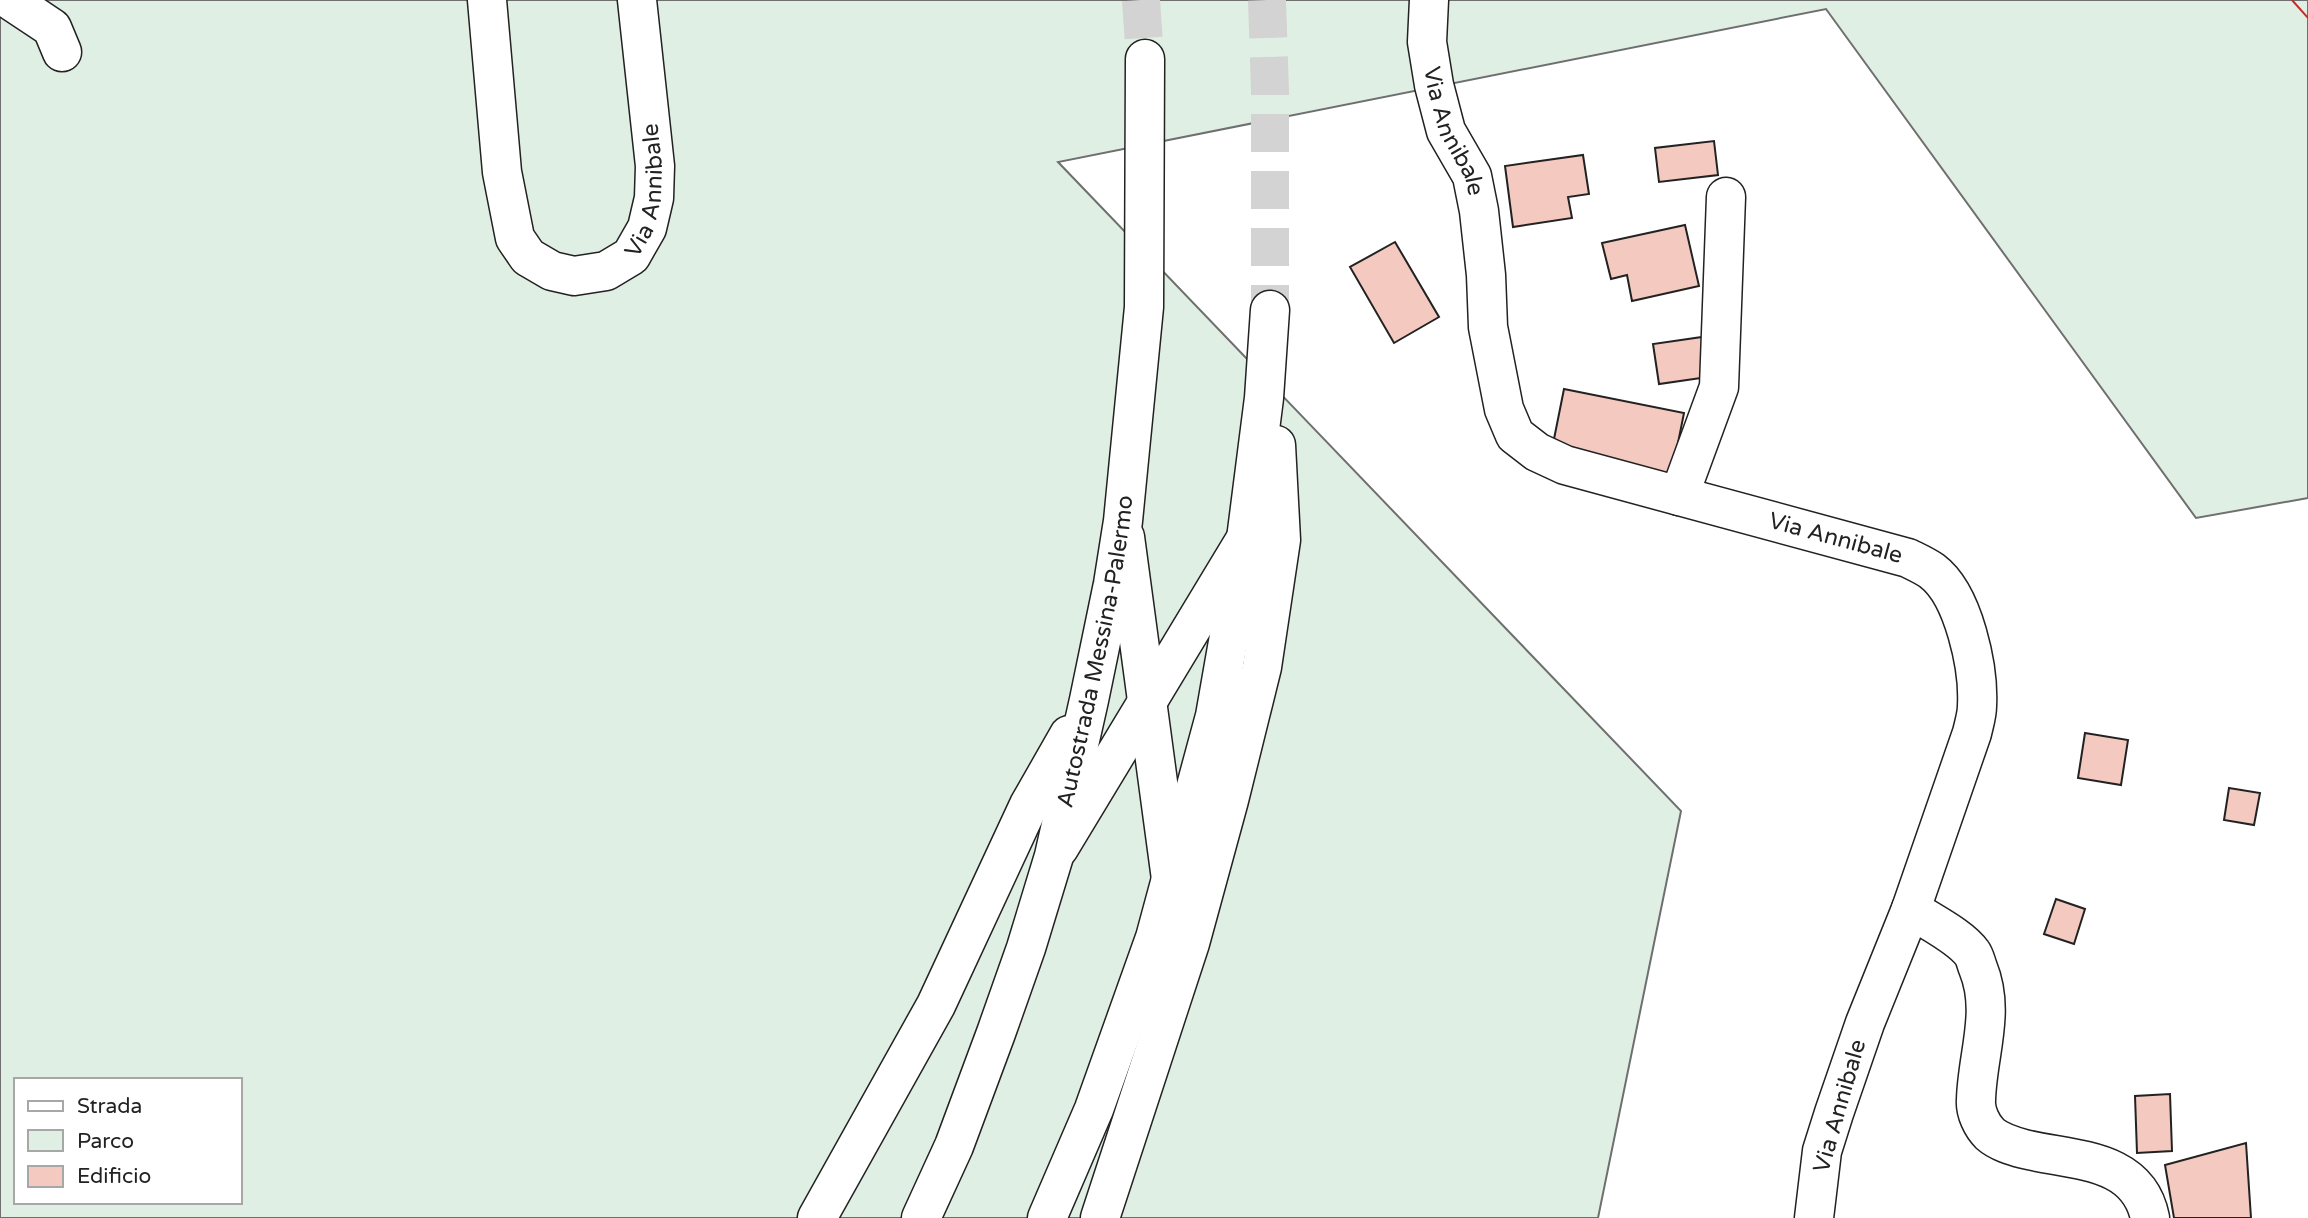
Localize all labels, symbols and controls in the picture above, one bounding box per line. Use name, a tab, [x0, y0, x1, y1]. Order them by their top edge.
street label: Via Annibale	[1417, 65, 1490, 198]
street label: Via Annibale	[619, 122, 669, 263]
street label: Autostrada Messina-Palermo	[1051, 494, 1139, 810]
street label: Via Annibale	[1766, 507, 1906, 570]
street label: Via Annibale	[1808, 1036, 1872, 1176]
legend	[14, 1078, 242, 1204]
text: Strada	[77, 1094, 142, 1119]
text: Parco	[77, 1129, 134, 1154]
text: Edificio	[77, 1164, 151, 1189]

